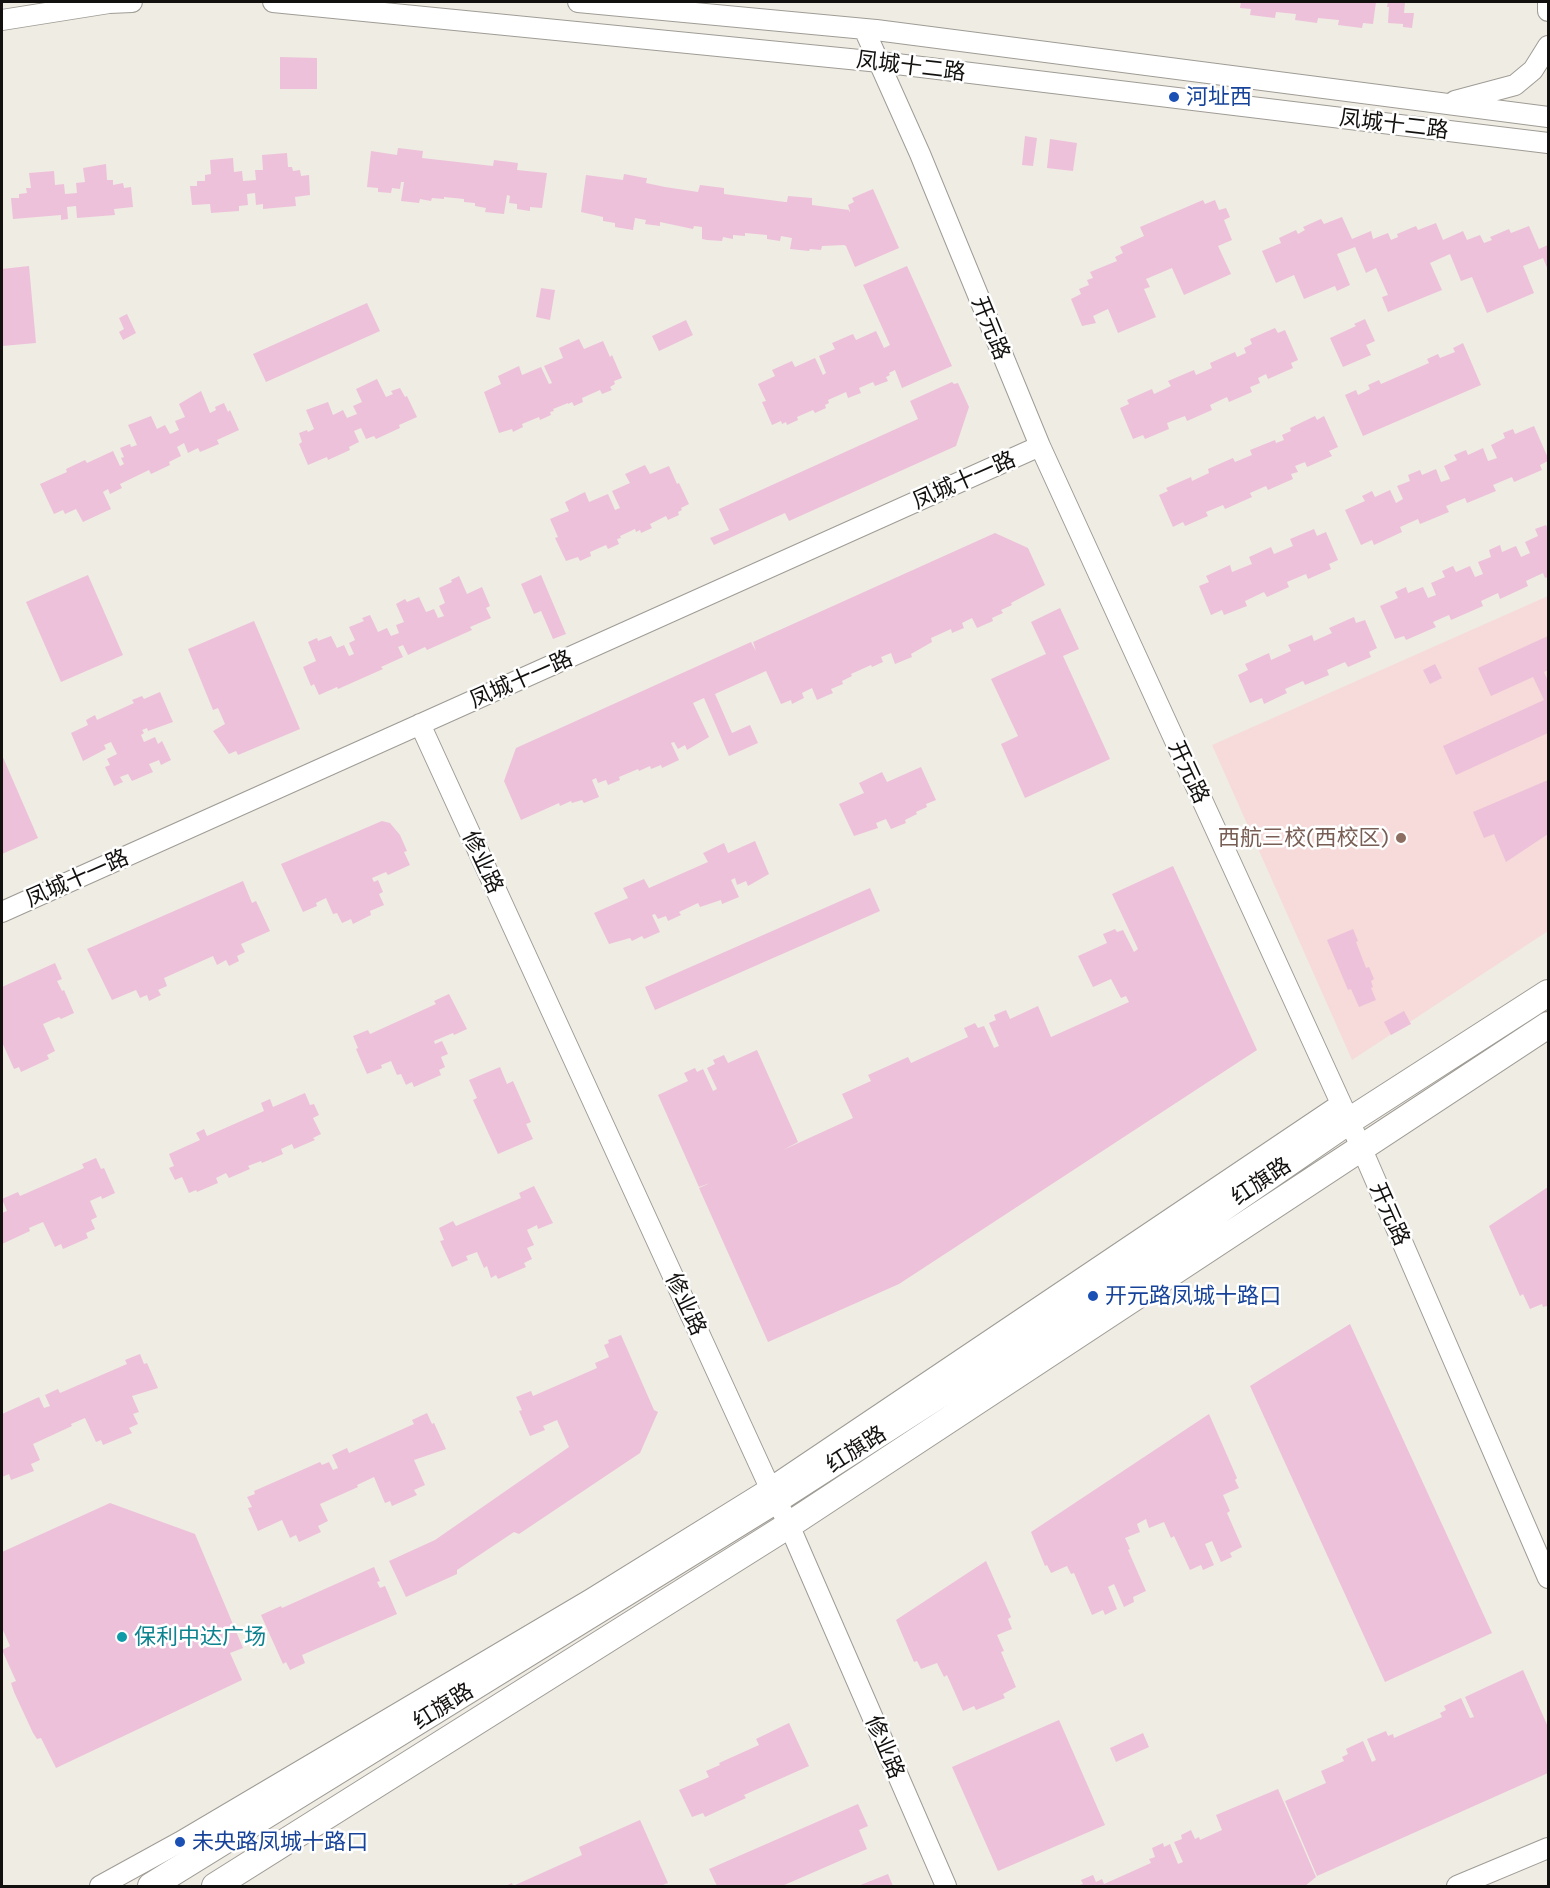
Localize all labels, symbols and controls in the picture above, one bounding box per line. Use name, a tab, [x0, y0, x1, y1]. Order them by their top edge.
street label: 凤城十二路	[855, 46, 967, 86]
place label: 河址西	[1186, 84, 1252, 110]
marker: 河址西	[1167, 90, 1181, 104]
street label: 凤城十二路	[1338, 104, 1450, 144]
street label: 开元路	[966, 292, 1016, 364]
street label: 凤城十一路	[908, 446, 1020, 514]
street label: 凤城十一路	[465, 645, 577, 713]
street label: 开元路	[1163, 737, 1215, 807]
place label: 西航三校(西校区)	[1218, 825, 1389, 851]
street label: 修业路	[457, 827, 509, 897]
marker: 西航三校(西校区)	[1394, 831, 1408, 845]
street label: 凤城十一路	[21, 844, 133, 912]
street label: 红旗路	[1226, 1152, 1296, 1210]
street label: 开元路	[1365, 1178, 1415, 1250]
street label: 修业路	[660, 1269, 712, 1339]
place label: 开元路凤城十路口	[1105, 1283, 1281, 1309]
marker: 开元路凤城十路口	[1086, 1289, 1100, 1303]
street label: 红旗路	[821, 1420, 891, 1478]
place label: 保利中达广场	[134, 1624, 266, 1650]
marker: 保利中达广场	[115, 1630, 129, 1644]
street label: 红旗路	[408, 1677, 478, 1735]
street label: 修业路	[860, 1711, 910, 1783]
place label: 未央路凤城十路口	[192, 1829, 368, 1855]
marker: 未央路凤城十路口	[173, 1835, 187, 1849]

